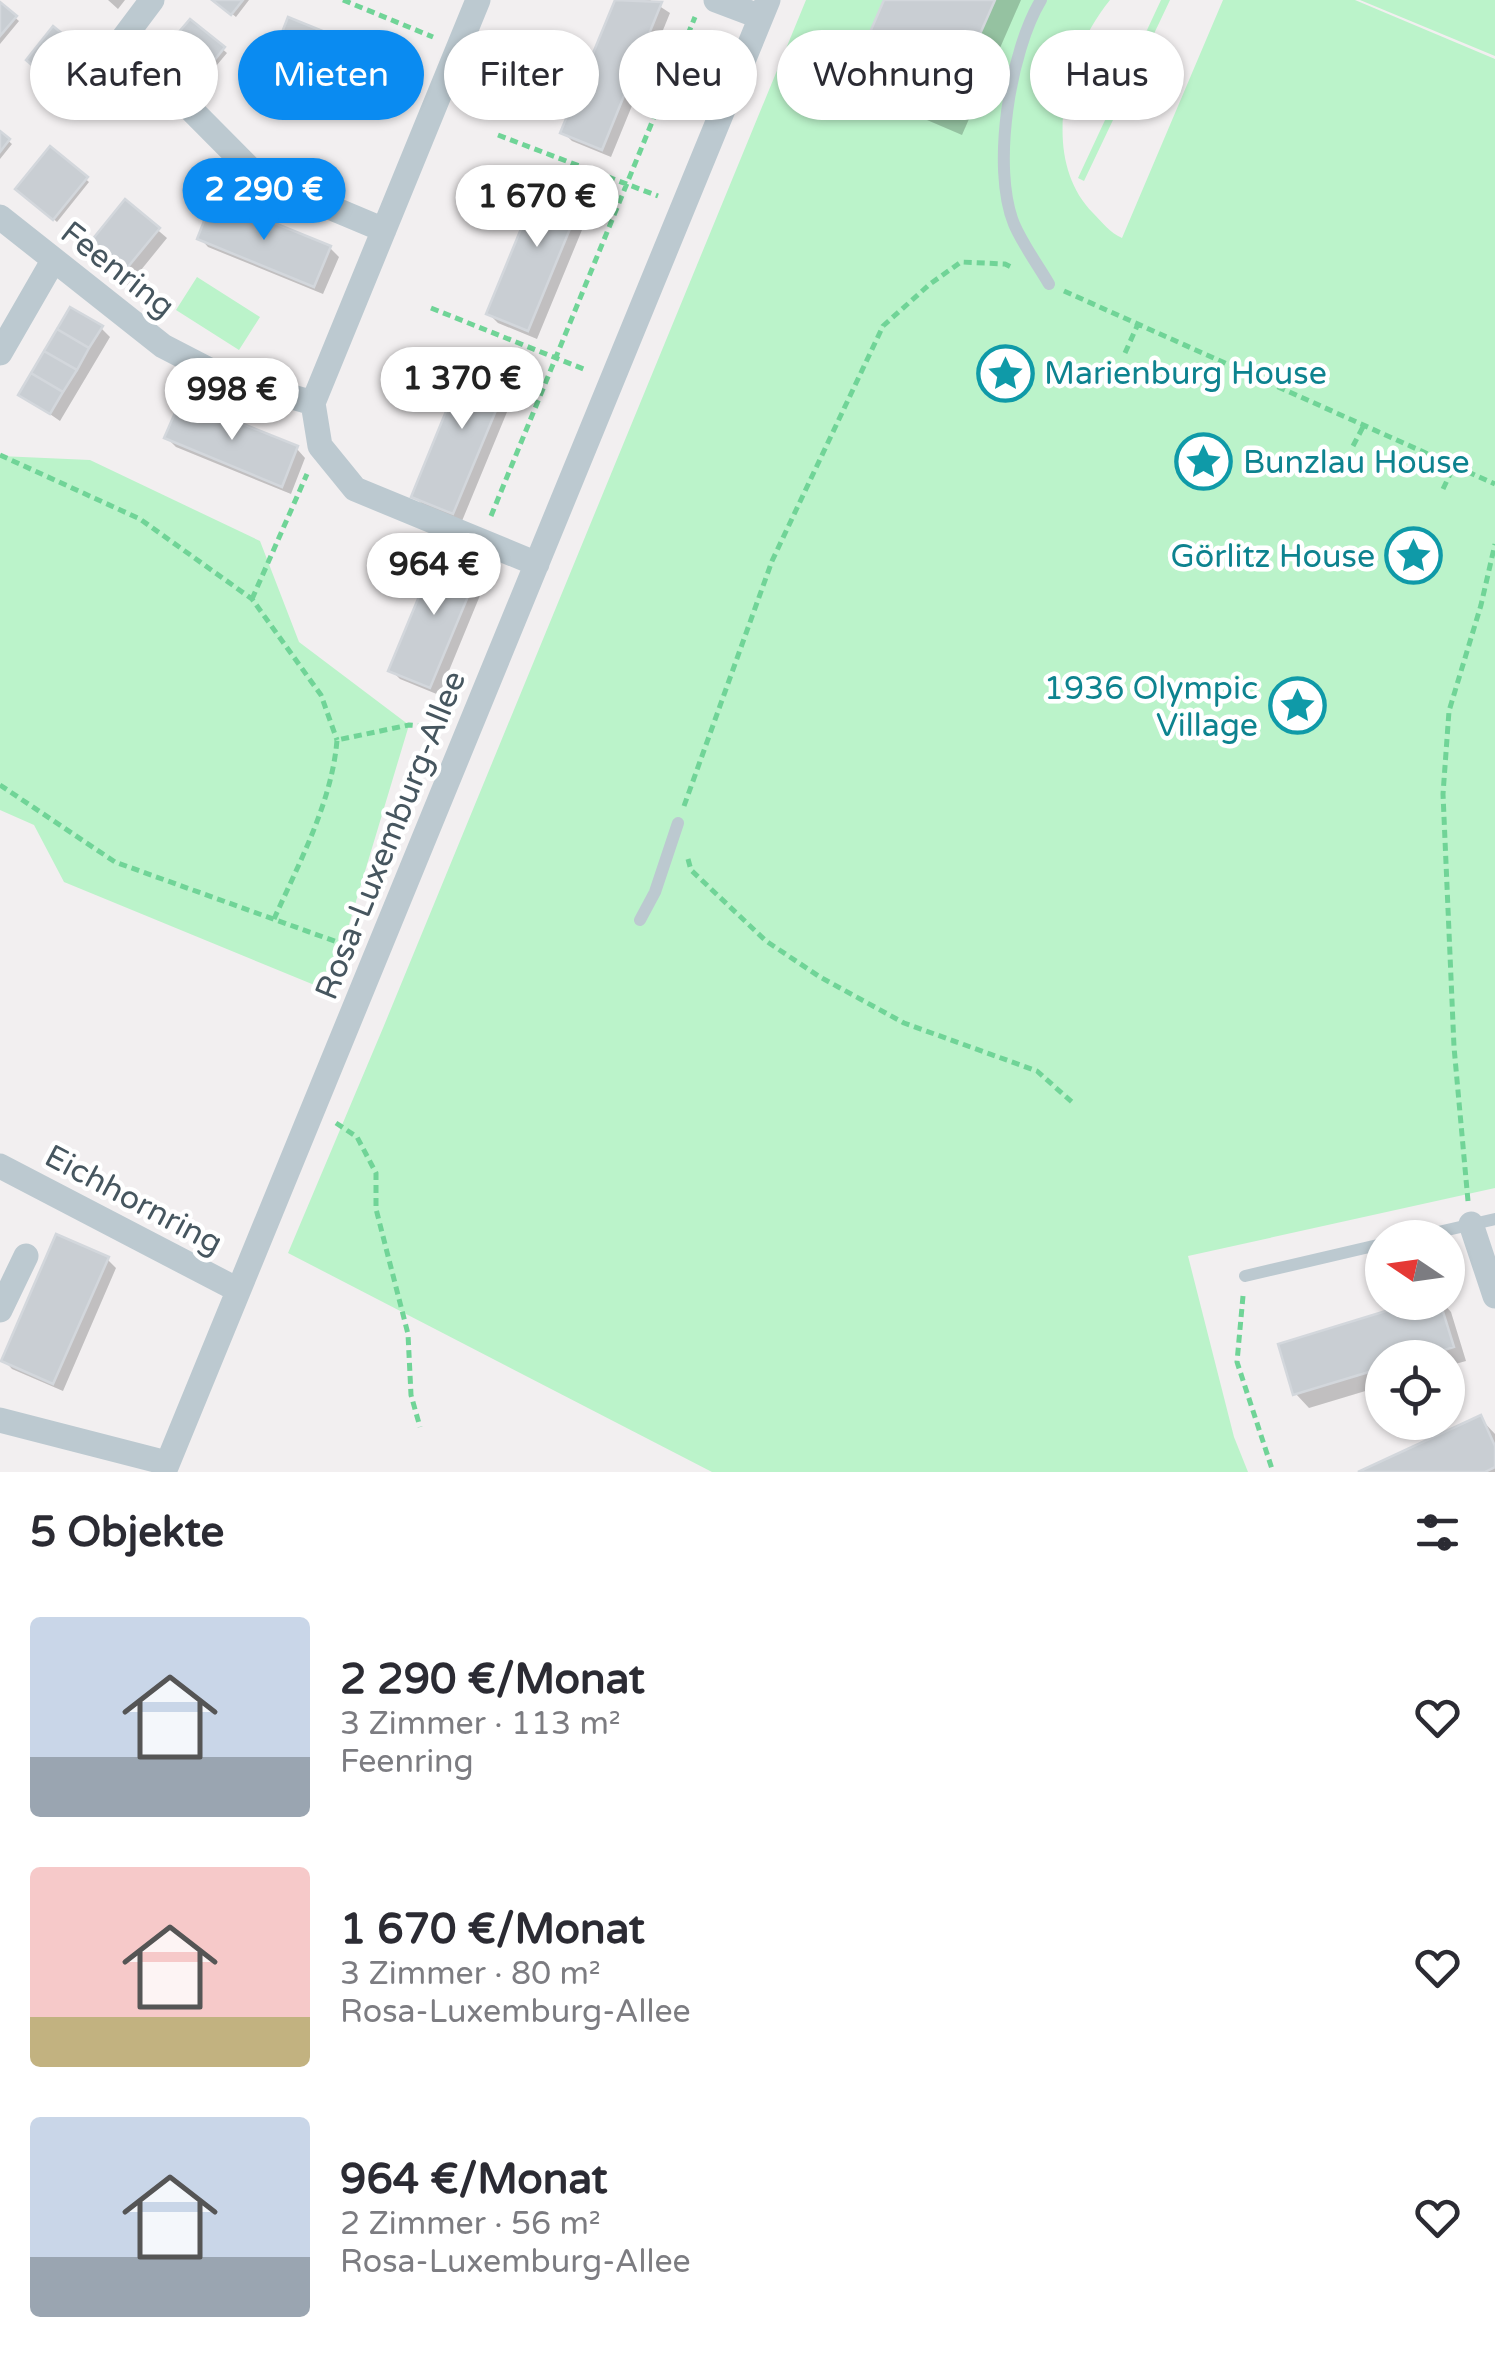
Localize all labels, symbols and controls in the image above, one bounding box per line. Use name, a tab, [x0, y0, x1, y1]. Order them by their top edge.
chip: Kaufen	[30, 30, 218, 120]
chip: Mieten	[238, 30, 424, 120]
chip: Filter	[444, 30, 599, 120]
chip: Neu	[619, 30, 757, 120]
chip: Wohnung	[777, 30, 1010, 120]
chip: Haus	[1030, 30, 1184, 120]
pin: 2 290 €	[172, 158, 356, 243]
pin: 1 670 €	[445, 165, 629, 250]
text: 2 290 €	[205, 171, 323, 209]
text: 1 670 €	[478, 178, 596, 216]
street label: Feenring	[53, 214, 182, 326]
place icon: Marienburg House	[975, 343, 1035, 403]
pin: 1 370 €	[370, 347, 554, 432]
place label: Marienburg House	[1044, 355, 1327, 393]
pin: 998 €	[162, 358, 302, 443]
text: 1 370 €	[403, 360, 521, 398]
text: 998 €	[187, 371, 277, 409]
place icon: Bunzlau House	[1174, 432, 1234, 492]
place label: Bunzlau House	[1243, 444, 1470, 482]
place icon: Görlitz House	[1384, 526, 1444, 586]
pin: 964 €	[364, 533, 504, 618]
place label: Görlitz House	[1171, 538, 1375, 576]
text: 964 €	[389, 546, 479, 584]
street label: Rosa-Luxemburg-Allee	[308, 666, 474, 1005]
place label: 1936 Olympic Village	[1044, 670, 1258, 745]
place icon: 1936 Olympic Village	[1267, 676, 1327, 736]
street label: Eichhornring	[38, 1137, 229, 1263]
north arrow	[1365, 1220, 1465, 1320]
map controls	[1365, 1220, 1465, 1440]
button: locate	[1365, 1340, 1465, 1440]
icon: filters	[1410, 1505, 1465, 1560]
text: 5 Objekte	[30, 1507, 224, 1558]
text: 2 290 €/Monat	[340, 1654, 645, 1705]
icon: home	[110, 1657, 230, 1777]
icon: heart	[1410, 1690, 1465, 1745]
text: 3 Zimmer · 113 m²	[340, 1705, 621, 1743]
text: Feenring	[340, 1743, 474, 1781]
text: 1 670 €/Monat	[340, 1904, 645, 1955]
icon: home	[110, 1907, 230, 2027]
icon: heart	[1410, 1940, 1465, 1995]
text: 3 Zimmer · 80 m²	[340, 1955, 601, 1993]
text: Rosa-Luxemburg-Allee	[340, 1993, 691, 2031]
text: 964 €/Monat	[340, 2154, 608, 2205]
icon: home	[110, 2157, 230, 2277]
icon: heart	[1410, 2190, 1465, 2245]
text: 2 Zimmer · 56 m²	[340, 2205, 601, 2243]
text: Rosa-Luxemburg-Allee	[340, 2243, 691, 2281]

